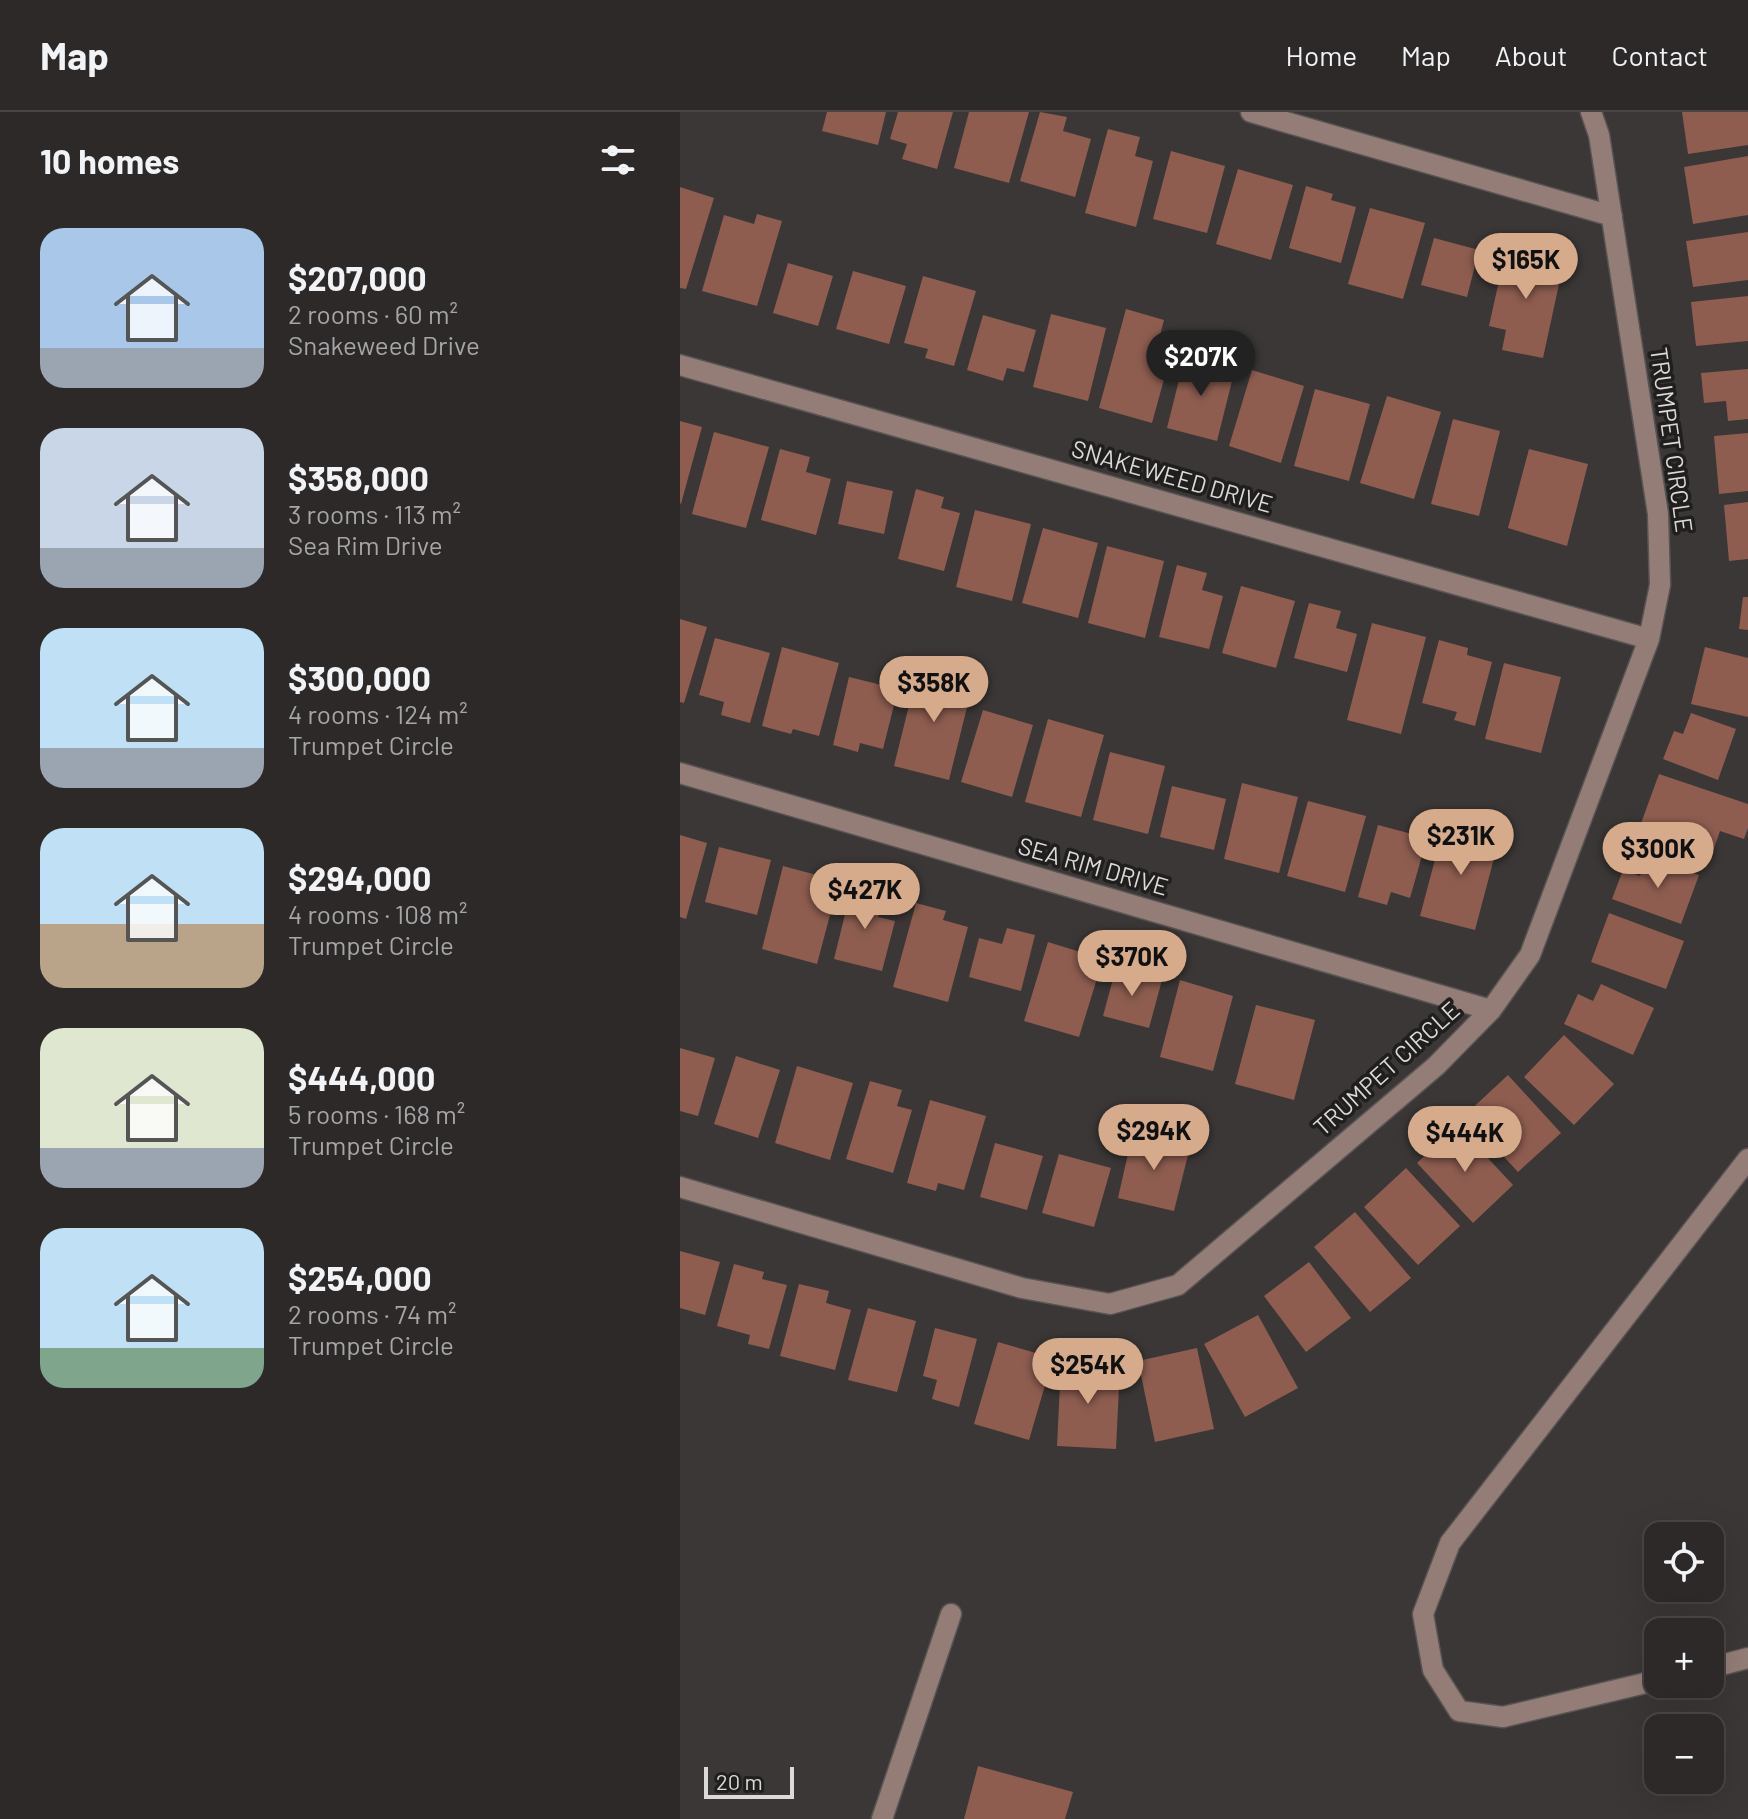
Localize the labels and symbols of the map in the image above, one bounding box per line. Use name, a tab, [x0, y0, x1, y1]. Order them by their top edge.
pin: $165K	[1470, 233, 1582, 301]
pin: $207K	[1145, 330, 1257, 398]
street label: TRUMPET CIRCLE	[1645, 345, 1700, 534]
street label: SNAKEWEED DRIVE	[1069, 433, 1276, 518]
pin: $358K	[878, 656, 990, 724]
pin: $231K	[1405, 809, 1517, 877]
pin: $300K	[1602, 822, 1714, 890]
street label: SEA RIM DRIVE	[1015, 830, 1172, 901]
pin: $427K	[809, 863, 921, 931]
pin: $370K	[1076, 930, 1188, 998]
street label: TRUMPET CIRCLE	[1307, 995, 1465, 1141]
pin: $294K	[1098, 1104, 1210, 1172]
pin: $444K	[1409, 1106, 1521, 1174]
pin: $254K	[1032, 1338, 1144, 1406]
scale bar	[704, 1763, 794, 1799]

